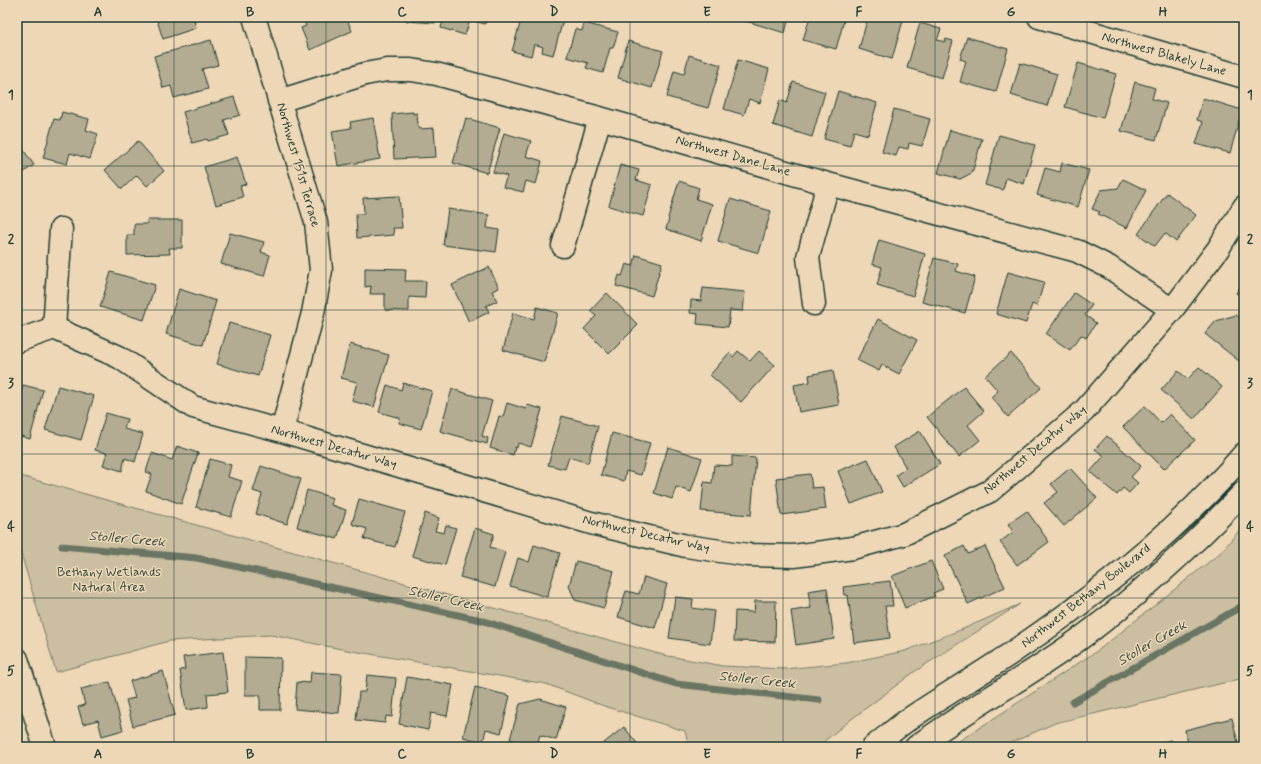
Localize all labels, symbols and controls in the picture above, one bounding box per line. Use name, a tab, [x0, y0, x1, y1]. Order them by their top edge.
text: A	[94, 4, 102, 21]
text: B	[246, 4, 255, 21]
text: C	[397, 4, 407, 21]
text: D	[550, 4, 559, 21]
text: E	[703, 4, 711, 21]
text: F	[856, 4, 863, 21]
text: G	[1007, 4, 1016, 21]
text: H	[1159, 4, 1168, 21]
street label: Northwest Blakely Lane	[1100, 28, 1228, 80]
text: 1	[8, 87, 14, 104]
text: 1	[1247, 87, 1253, 104]
street label: Northwest 151st Terrace	[272, 101, 324, 229]
street label: Northwest Dane Lane	[674, 131, 792, 181]
text: 2	[8, 231, 15, 248]
text: 2	[1247, 231, 1254, 248]
text: 3	[8, 375, 14, 392]
text: 3	[1247, 375, 1253, 392]
street label: Northwest Decatur Way	[980, 402, 1090, 498]
street label: Northwest Decatur Way	[269, 421, 399, 473]
street label: Northwest Decatur Way	[581, 511, 711, 557]
text: 4	[7, 519, 15, 536]
text: 4	[1246, 519, 1254, 536]
water label: Stoller Creek	[88, 527, 167, 551]
street label: Northwest Bethany Boulevard	[1018, 540, 1154, 652]
park label: Bethany Wetlands Natural Area	[57, 564, 161, 596]
water label: Stoller Creek	[407, 582, 486, 617]
water label: Stoller Creek	[1114, 615, 1191, 670]
text: 5	[7, 663, 15, 680]
text: 5	[1246, 663, 1254, 680]
water label: Stoller Creek	[718, 667, 797, 693]
text: A	[94, 746, 102, 763]
text: B	[246, 746, 255, 763]
text: C	[397, 746, 407, 763]
text: D	[550, 746, 559, 763]
text: E	[703, 746, 711, 763]
text: F	[856, 746, 863, 763]
text: G	[1007, 746, 1016, 763]
text: H	[1159, 746, 1168, 763]

